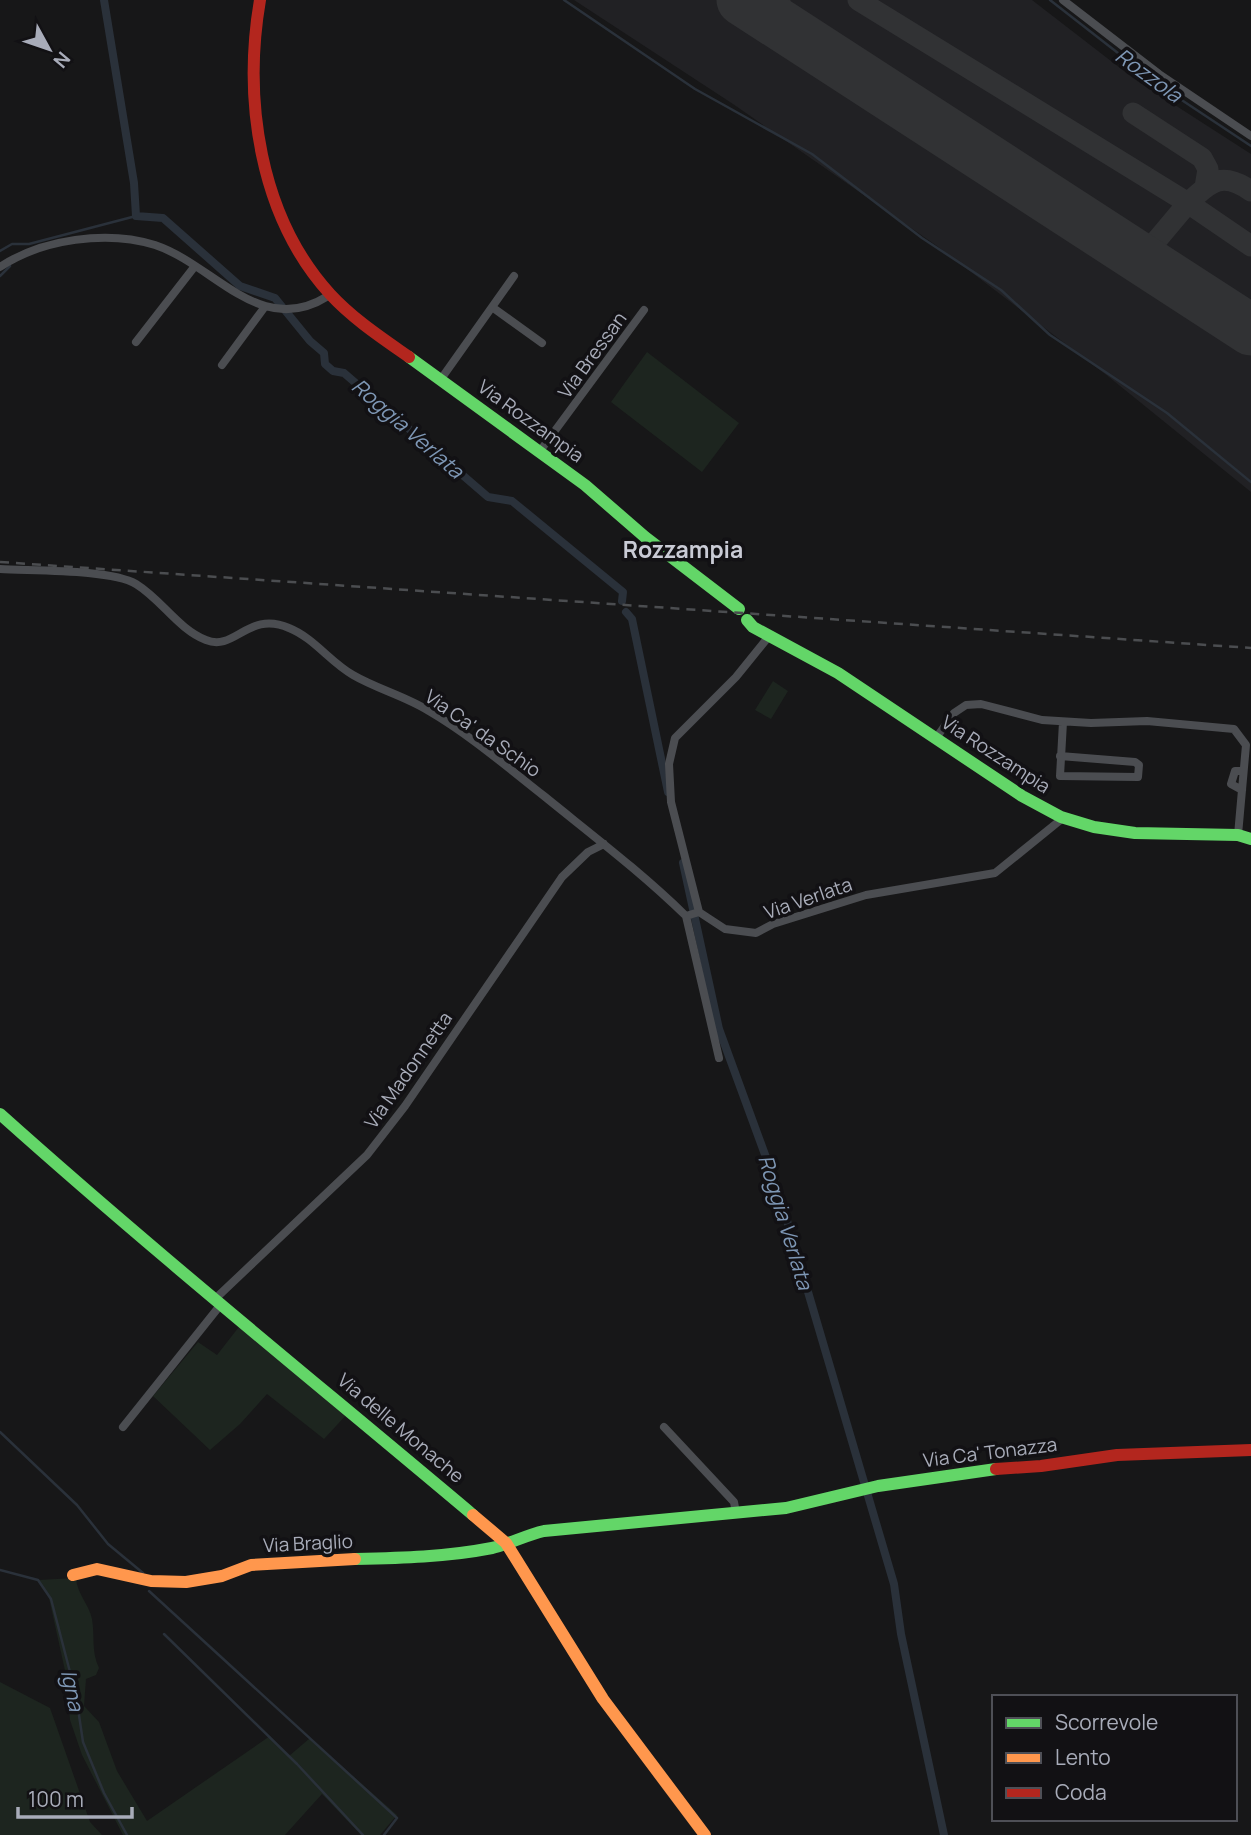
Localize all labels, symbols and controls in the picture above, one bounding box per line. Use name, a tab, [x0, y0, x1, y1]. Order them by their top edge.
north arrow	[14, 14, 84, 84]
water label: Rozzola	[1110, 41, 1189, 109]
text: N	[48, 46, 76, 74]
street label: Via Bressan	[552, 306, 632, 404]
water label: Roggia Verlata	[346, 372, 471, 485]
street label: Via Rozzampia	[473, 374, 589, 468]
district label: Rozzampia	[623, 533, 743, 565]
street label: Via Ca' da Schio	[420, 683, 546, 783]
street label: Via Rozzampia	[936, 709, 1056, 799]
street label: Via Verlata	[761, 871, 855, 925]
street label: Via Madonnetta	[358, 1006, 458, 1134]
water label: Roggia Verlata	[752, 1151, 820, 1294]
street label: Via delle Monache	[332, 1367, 470, 1489]
street label: Via Ca' Tonazza	[922, 1431, 1058, 1473]
street label: Via Braglio	[262, 1528, 354, 1558]
water label: Igna	[55, 1667, 91, 1714]
legend	[992, 1695, 1237, 1821]
text: Scorrevole	[1055, 1708, 1158, 1736]
text: Lento	[1055, 1743, 1111, 1771]
scale bar	[18, 1776, 131, 1820]
text: Coda	[1055, 1778, 1107, 1806]
text: 100 m	[28, 1785, 84, 1813]

